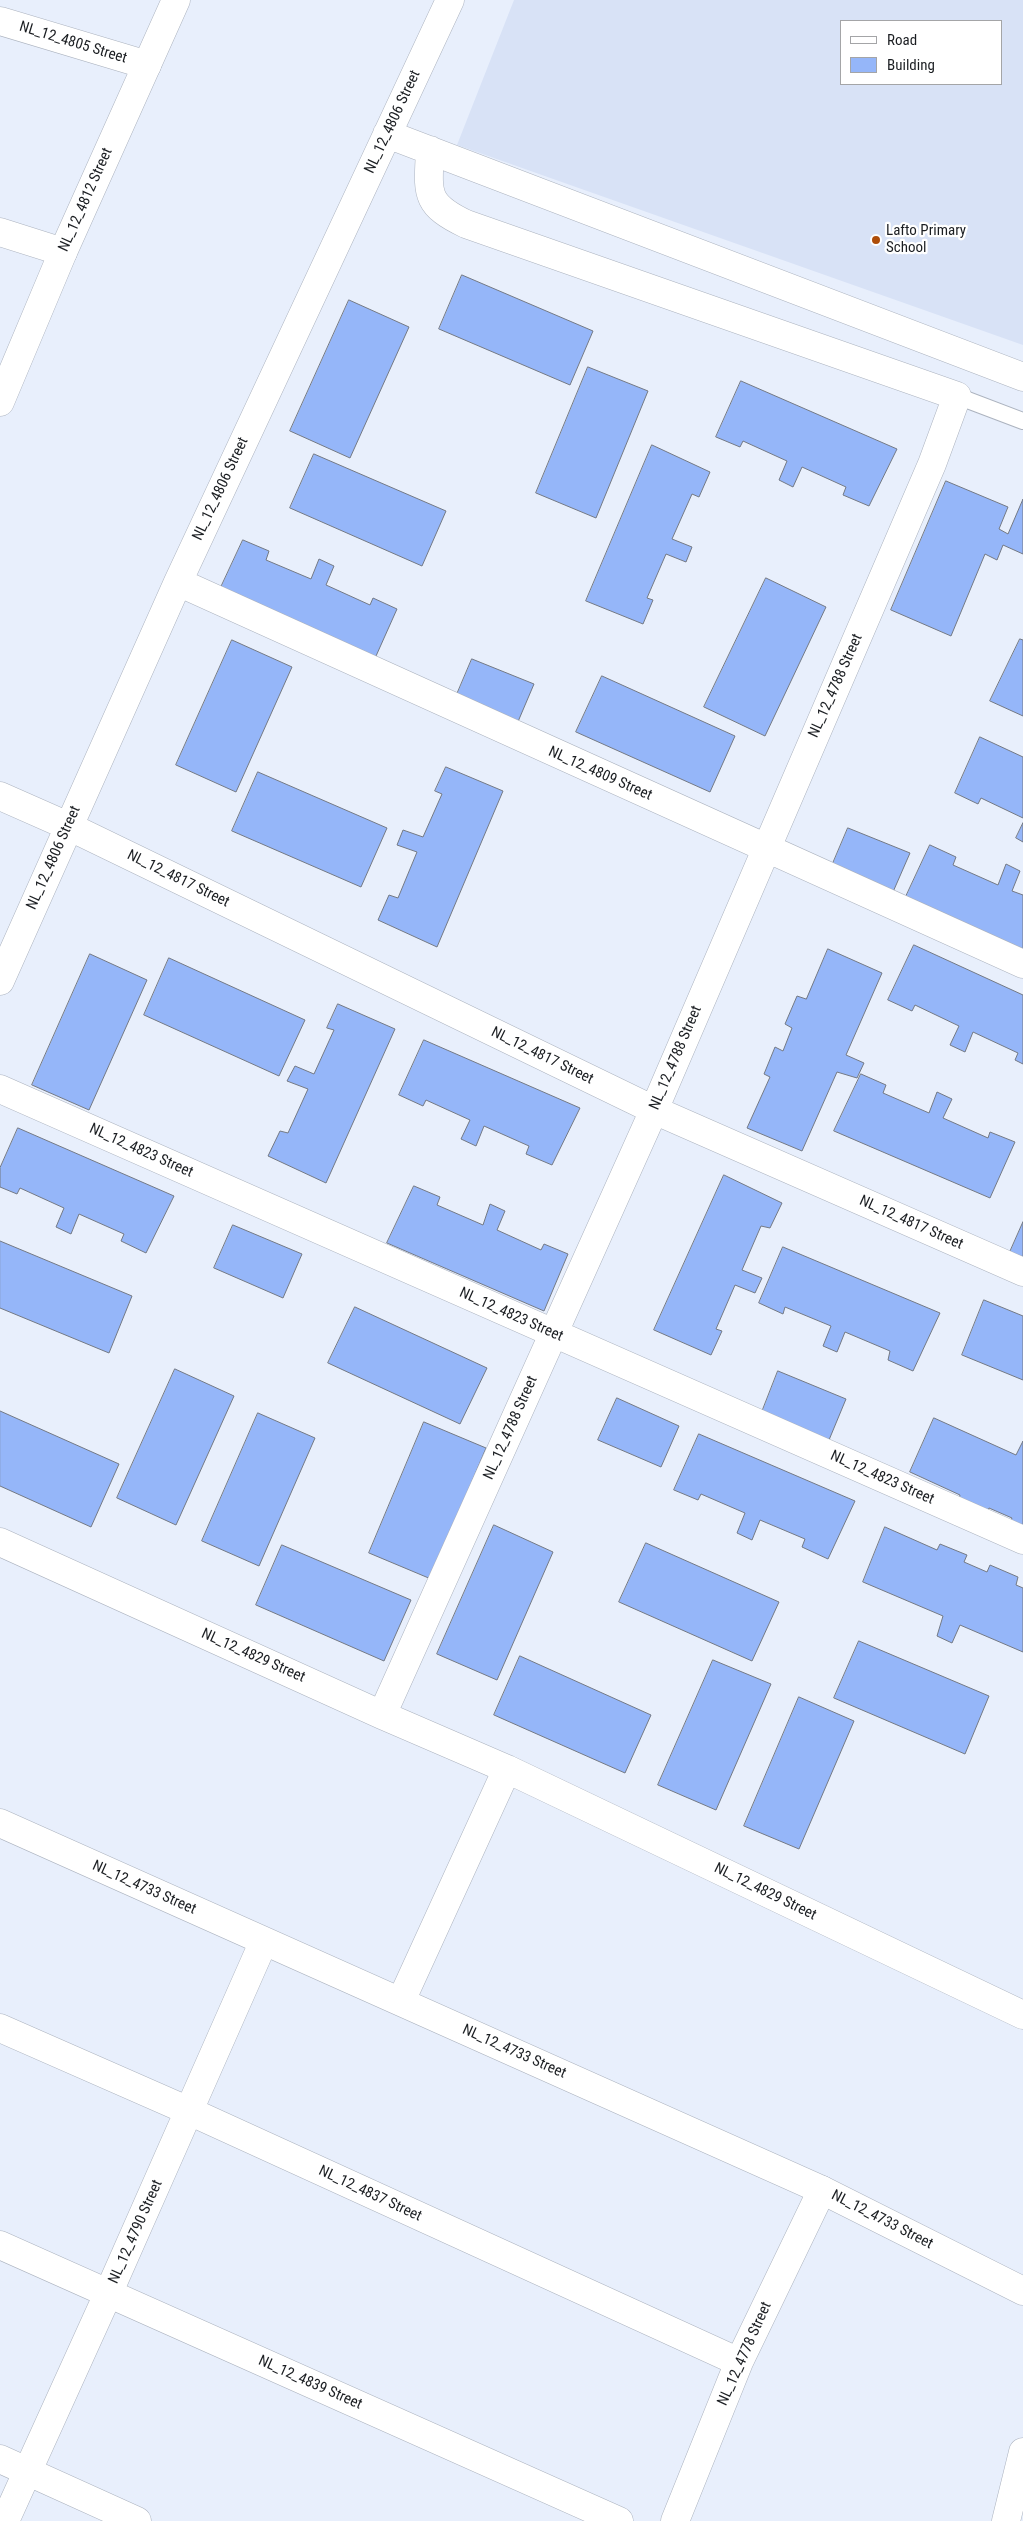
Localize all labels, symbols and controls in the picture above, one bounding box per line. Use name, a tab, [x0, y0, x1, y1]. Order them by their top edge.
street label: NL_12_4805 Street	[17, 18, 129, 68]
legend	[840, 20, 1003, 85]
text: Road	[887, 31, 917, 49]
text: Building	[887, 56, 935, 74]
street label: NL_12_4806 Street	[361, 68, 425, 176]
street label: NL_12_4812 Street	[55, 145, 117, 255]
place label: Lafto Primary School	[886, 222, 966, 257]
marker: Lafto Primary School	[870, 234, 882, 246]
street label: NL_12_4806 Street	[189, 435, 253, 543]
street label: NL_12_4788 Street	[805, 631, 867, 741]
street label: NL_12_4809 Street	[545, 743, 655, 805]
street label: NL_12_4806 Street	[23, 803, 85, 913]
street label: NL_12_4817 Street	[124, 846, 232, 912]
street label: NL_12_4788 Street	[646, 1003, 706, 1113]
street label: NL_12_4817 Street	[488, 1023, 596, 1089]
street label: NL_12_4823 Street	[86, 1120, 196, 1182]
street label: NL_12_4817 Street	[856, 1192, 966, 1254]
street label: NL_12_4823 Street	[456, 1284, 566, 1346]
street label: NL_12_4788 Street	[480, 1373, 542, 1483]
street label: NL_12_4823 Street	[827, 1447, 937, 1509]
street label: NL_12_4829 Street	[198, 1625, 308, 1687]
street label: NL_12_4733 Street	[89, 1857, 199, 1919]
street label: NL_12_4829 Street	[711, 1859, 819, 1925]
street label: NL_12_4733 Street	[459, 2021, 569, 2083]
street label: NL_12_4837 Street	[316, 2162, 424, 2226]
street label: NL_12_4790 Street	[105, 2177, 167, 2287]
street label: NL_12_4733 Street	[828, 2187, 936, 2253]
street label: NL_12_4778 Street	[714, 2299, 776, 2409]
street label: NL_12_4839 Street	[255, 2352, 365, 2414]

